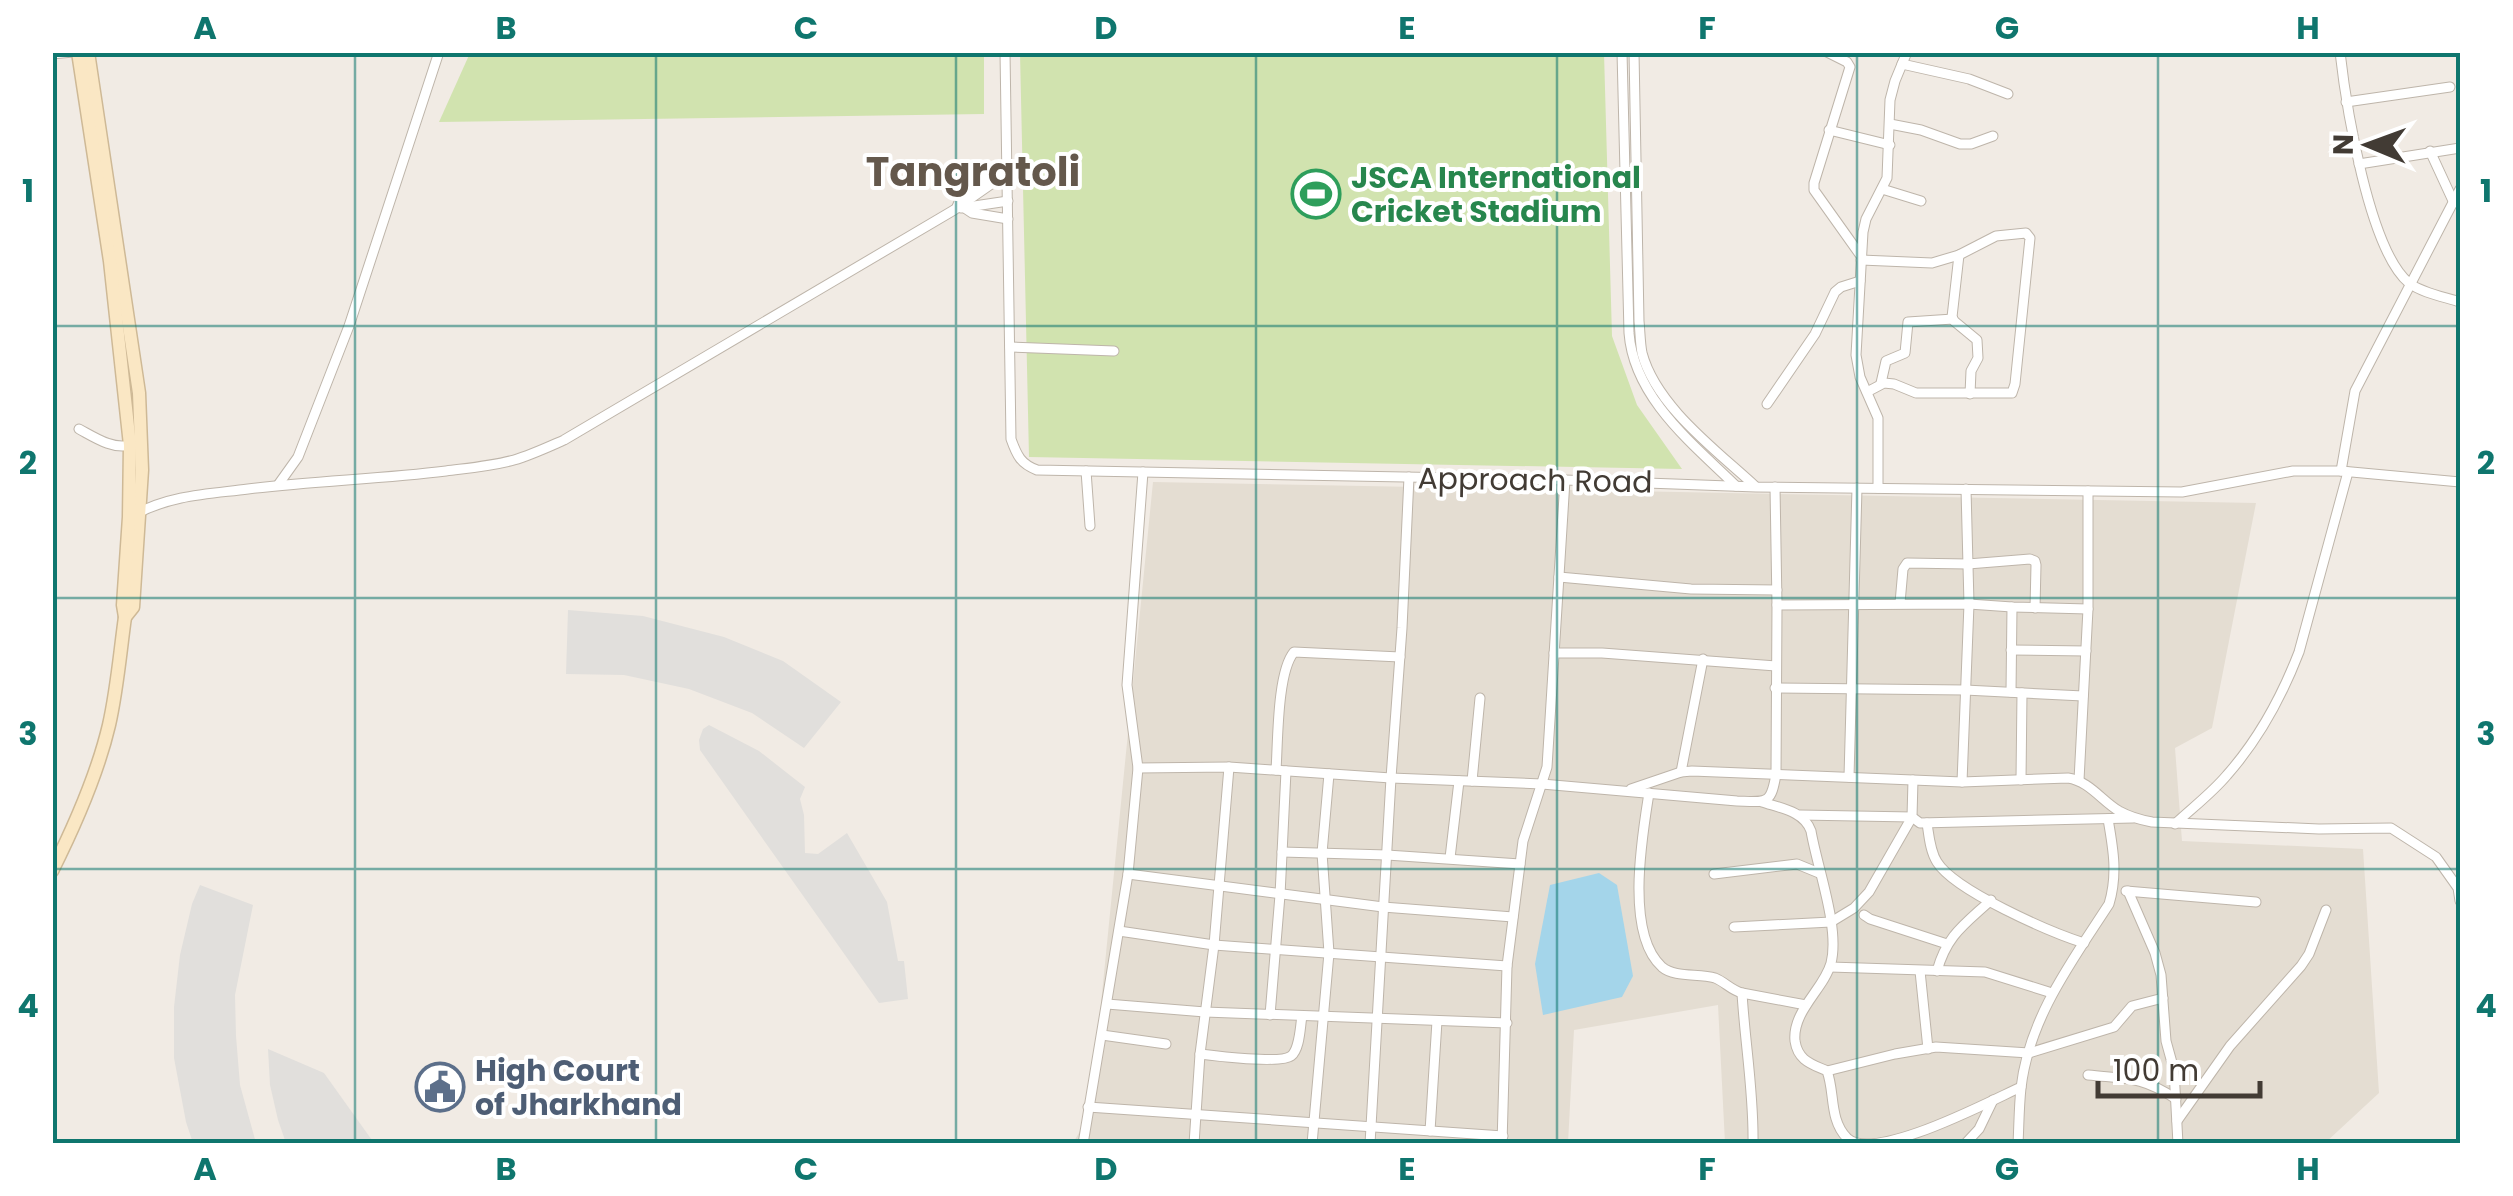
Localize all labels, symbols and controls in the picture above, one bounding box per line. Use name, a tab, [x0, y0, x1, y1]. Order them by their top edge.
text: A	[193, 5, 217, 50]
text: B	[495, 5, 517, 50]
text: C	[794, 5, 818, 50]
text: D	[1094, 5, 1118, 50]
text: E	[1398, 5, 1416, 50]
text: F	[1698, 5, 1716, 50]
text: G	[1995, 5, 2019, 50]
text: H	[2296, 5, 2320, 50]
north arrow	[2318, 95, 2418, 195]
text: N	[2324, 134, 2363, 155]
district label: Tangratoli	[866, 144, 1080, 200]
place label: JSCA International Cricket Stadium	[1351, 156, 1641, 233]
text: 1	[22, 168, 34, 213]
sports icon: JSCA International Cricket Stadium	[1290, 168, 1342, 220]
text: 1	[2480, 168, 2492, 213]
text: 2	[19, 440, 37, 485]
text: 2	[2477, 440, 2495, 485]
street label: Approach Road	[1417, 456, 1653, 504]
text: 3	[18, 711, 38, 756]
text: 3	[2476, 711, 2496, 756]
text: 4	[17, 983, 39, 1028]
text: 4	[2475, 983, 2497, 1028]
scale bar	[2098, 1036, 2260, 1098]
place label: High Court of Jharkhand	[475, 1049, 682, 1126]
text: 100 m	[2113, 1049, 2199, 1092]
public building icon: High Court of Jharkhand	[414, 1061, 466, 1113]
text: A	[193, 1146, 217, 1191]
text: B	[495, 1146, 517, 1191]
text: C	[794, 1146, 818, 1191]
text: D	[1094, 1146, 1118, 1191]
text: E	[1398, 1146, 1416, 1191]
text: F	[1698, 1146, 1716, 1191]
text: G	[1995, 1146, 2019, 1191]
text: H	[2296, 1146, 2320, 1191]

